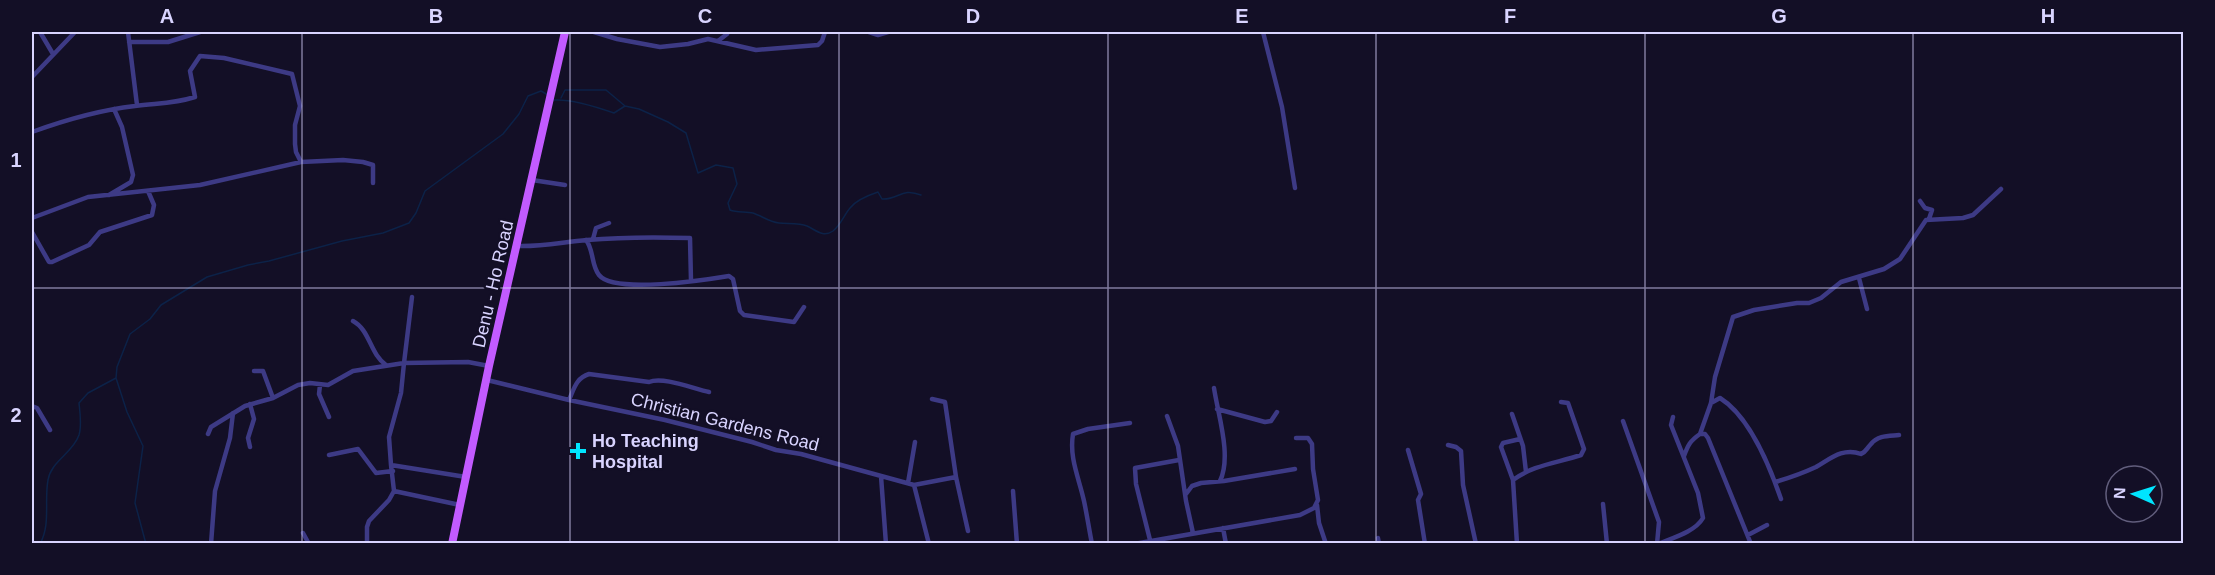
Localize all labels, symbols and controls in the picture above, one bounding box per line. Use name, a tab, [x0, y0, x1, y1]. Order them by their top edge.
text: A	[160, 5, 174, 27]
text: B	[429, 5, 443, 27]
text: C	[698, 5, 712, 27]
text: D	[966, 5, 980, 27]
text: E	[1235, 5, 1249, 27]
text: F	[1504, 5, 1516, 27]
text: G	[1771, 5, 1787, 27]
text: H	[2041, 5, 2055, 27]
text: 1	[10, 149, 22, 171]
street label: Denu - Ho Road	[469, 218, 517, 350]
street label: Christian Gardens Road	[629, 389, 821, 455]
text: 2	[10, 404, 22, 426]
place label: Ho Teaching Hospital	[592, 431, 699, 472]
marker: Ho Teaching Hospital	[569, 442, 587, 460]
north arrow	[2104, 464, 2164, 524]
text: N	[2111, 487, 2128, 499]

